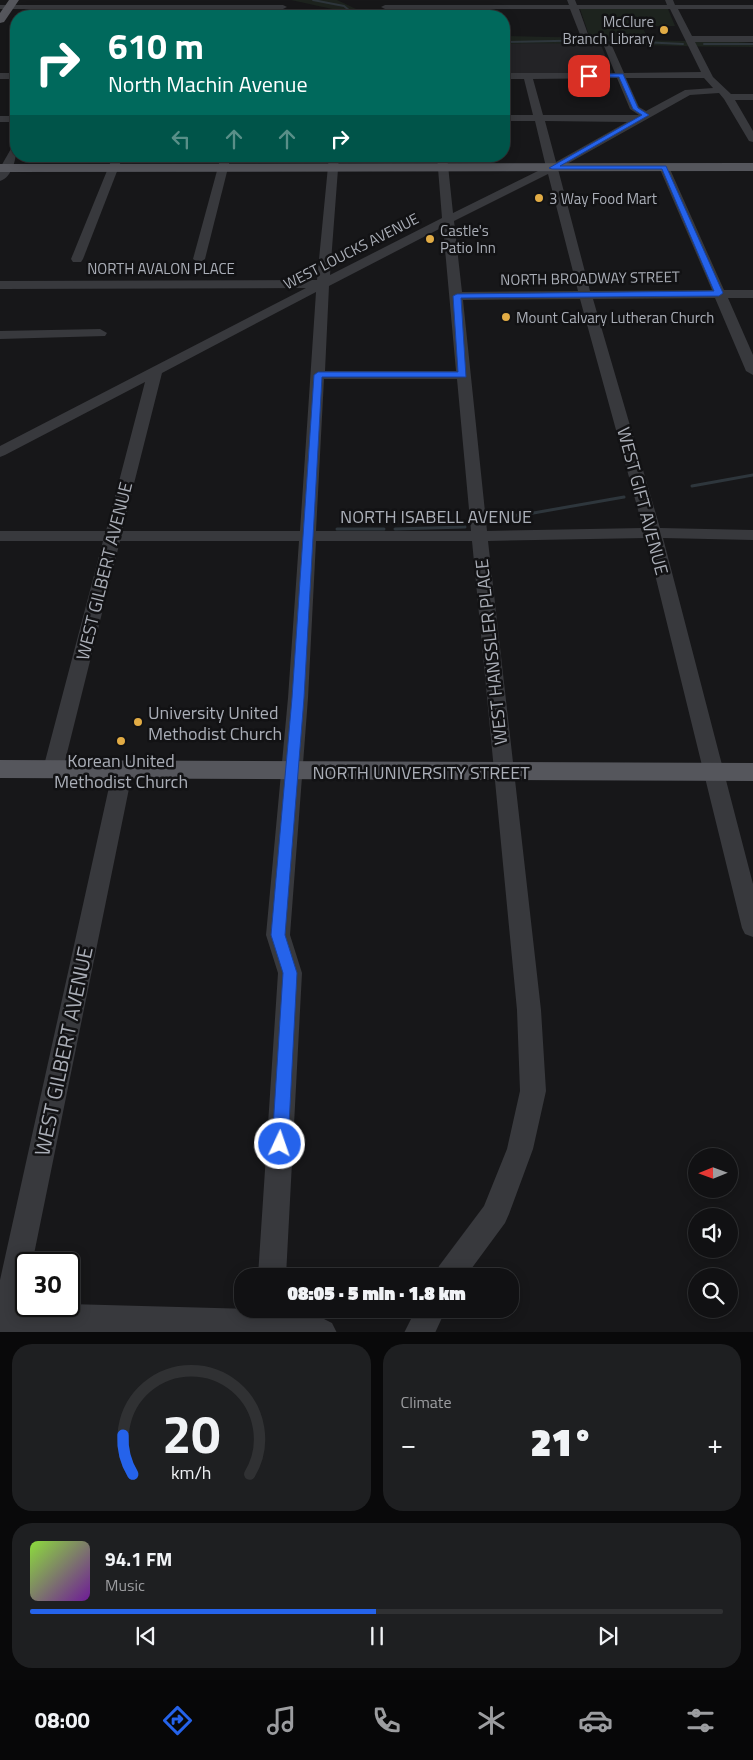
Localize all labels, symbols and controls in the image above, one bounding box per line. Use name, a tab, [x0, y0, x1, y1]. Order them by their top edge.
place label: McClure Branch Library	[563, 10, 654, 50]
text: 610 m	[108, 19, 204, 73]
marker: McClure Branch Library	[658, 24, 670, 36]
icon: right	[25, 30, 90, 95]
pin	[568, 55, 610, 97]
icon: arrive	[575, 62, 603, 90]
text: North Machin Avenue	[108, 67, 308, 101]
icon: left	[167, 125, 195, 153]
icon: ahead	[220, 125, 248, 153]
icon: ahead	[273, 125, 301, 153]
icon: right	[326, 125, 354, 153]
place label: 3 Way Food Mart	[549, 187, 658, 210]
marker: 3 Way Food Mart	[533, 192, 545, 204]
street label: WEST LOUCKS AVENUE	[279, 207, 423, 295]
place label: Castle's Patio Inn	[440, 219, 496, 259]
marker: Castle's Patio Inn	[424, 233, 436, 245]
street label: NORTH AVALON PLACE	[87, 257, 235, 280]
street label: NORTH BROADWAY STREET	[500, 265, 680, 291]
place label: Mount Calvary Lutheran Church	[516, 306, 714, 329]
marker: Mount Calvary Lutheran Church	[500, 311, 512, 323]
street label: WEST GIFT AVENUE	[610, 424, 676, 578]
street label: WEST GILBERT AVENUE	[69, 479, 139, 663]
street label: NORTH ISABELL AVENUE	[340, 503, 532, 530]
street label: WEST HANSSLER PLACE	[468, 558, 514, 746]
place label: University United Methodist Church	[148, 699, 282, 747]
marker: University United Methodist Church	[132, 716, 144, 728]
marker: Korean United Methodist Church	[115, 735, 127, 747]
place label: Korean United Methodist Church	[54, 747, 188, 795]
street label: NORTH UNIVERSITY STREET	[312, 759, 530, 786]
street label: WEST GILBERT AVENUE	[25, 943, 101, 1159]
position arrow	[253, 1117, 305, 1169]
north arrow	[688, 1148, 738, 1198]
map controls	[688, 1148, 738, 1318]
button: sound	[688, 1208, 738, 1258]
speed limit sign: 30	[15, 1252, 80, 1317]
button: search	[688, 1268, 738, 1318]
text: 08:05 · 5 min · 1.8 km	[287, 1278, 466, 1307]
text: Climate	[401, 1390, 452, 1414]
text: 20	[162, 1394, 220, 1473]
text: 21°	[530, 1413, 593, 1471]
text: −	[401, 1422, 416, 1465]
text: +	[707, 1422, 723, 1465]
text: km/h	[171, 1459, 211, 1486]
text: 94.1 FM	[105, 1544, 172, 1573]
text: Music	[105, 1573, 145, 1597]
icon: previous	[132, 1622, 160, 1650]
icon: pause	[363, 1622, 391, 1650]
icon: next	[594, 1622, 622, 1650]
text: 08:00	[35, 1703, 90, 1737]
icon: directions	[160, 1703, 195, 1738]
icon: music	[264, 1703, 299, 1738]
icon: phone	[369, 1703, 404, 1738]
icon: climate	[474, 1703, 509, 1738]
icon: car	[578, 1703, 613, 1738]
icon: filters	[683, 1703, 718, 1738]

